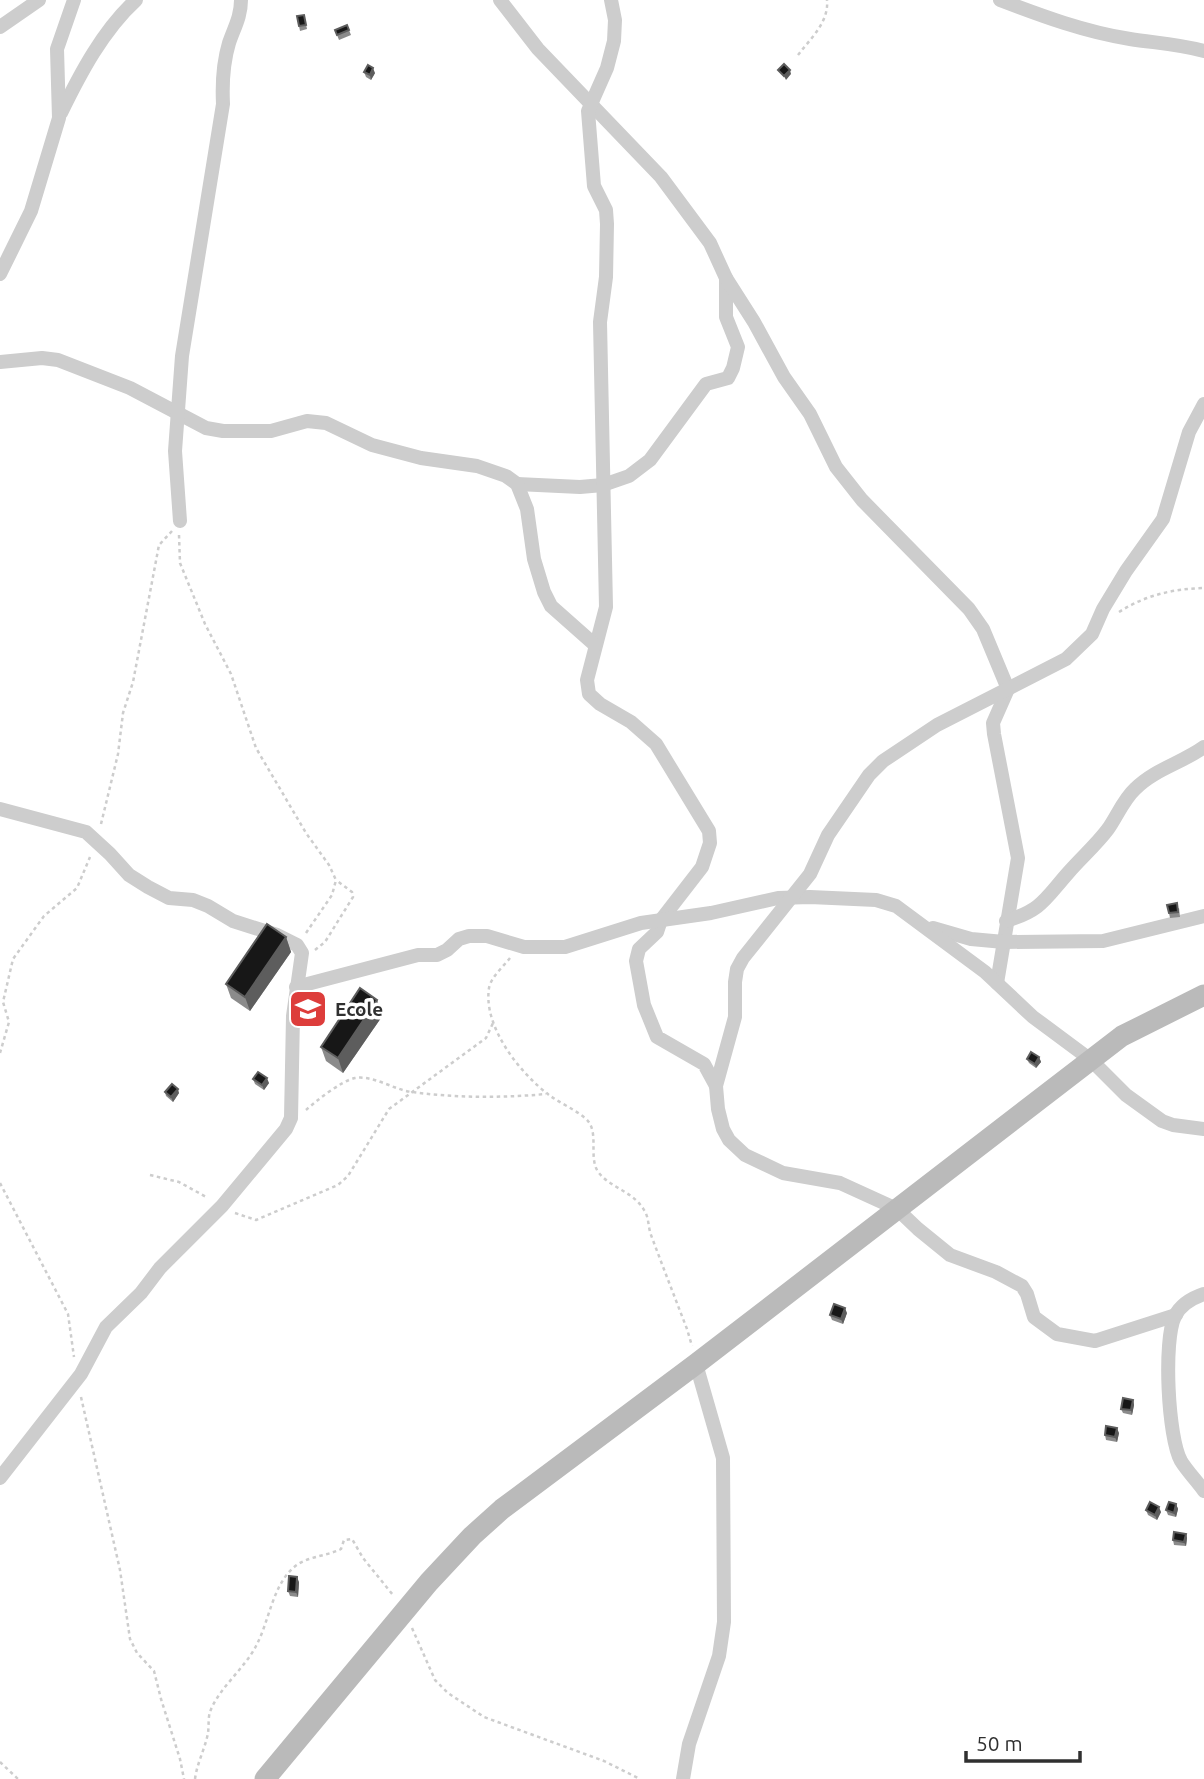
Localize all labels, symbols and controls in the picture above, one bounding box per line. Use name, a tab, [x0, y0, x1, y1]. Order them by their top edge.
school or university icon: Ecole	[287, 988, 329, 1030]
place label: Ecole	[335, 998, 383, 1020]
scale bar	[966, 1720, 1080, 1764]
text: 50 m	[976, 1731, 1023, 1755]

